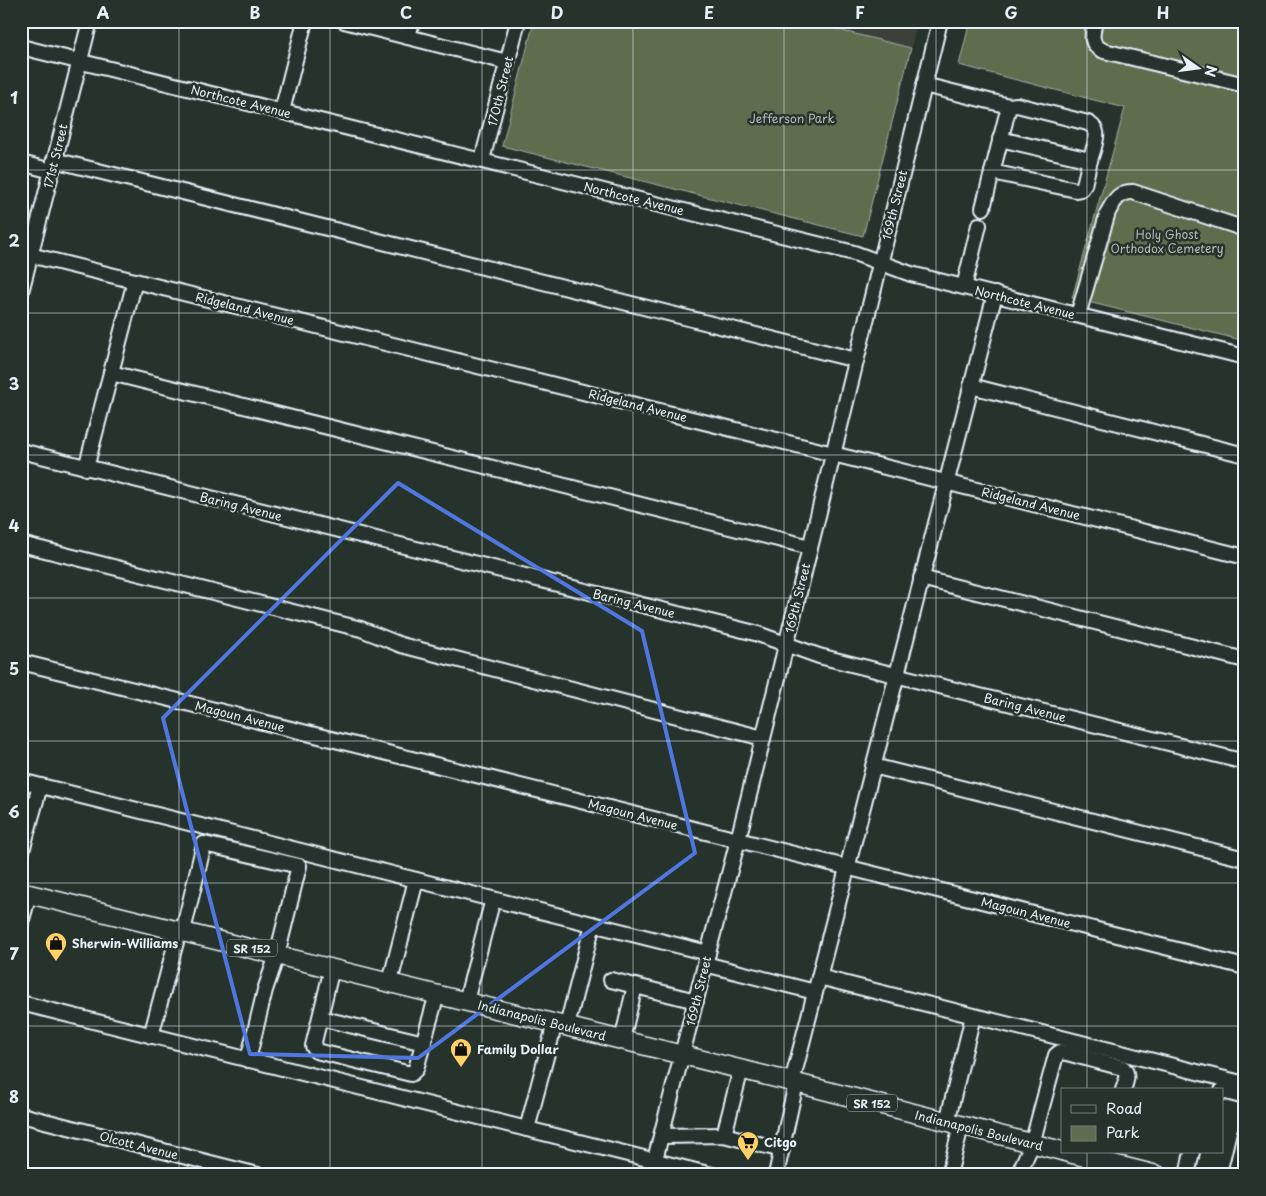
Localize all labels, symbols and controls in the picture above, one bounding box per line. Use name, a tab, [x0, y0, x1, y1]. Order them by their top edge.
text: A	[97, 0, 110, 24]
text: B	[250, 0, 261, 24]
text: C	[400, 0, 412, 24]
text: D	[551, 0, 563, 24]
text: E	[704, 0, 714, 24]
text: F	[855, 0, 865, 24]
text: G	[1004, 0, 1018, 24]
text: H	[1157, 0, 1169, 24]
north arrow	[1174, 42, 1224, 92]
street label: 170th Street	[483, 54, 517, 128]
text: N	[1200, 63, 1223, 79]
street label: Northcote Avenue	[189, 80, 294, 122]
text: 1	[10, 85, 18, 109]
park label: Jefferson Park	[749, 109, 835, 127]
street label: 171st Street	[38, 122, 72, 190]
street label: 169th Street	[877, 168, 911, 242]
street label: Northcote Avenue	[582, 177, 687, 219]
park label: Holy Ghost Orthodox Cemetery	[1110, 225, 1224, 257]
text: 2	[8, 228, 20, 252]
street label: Northcote Avenue	[973, 281, 1078, 323]
street label: Ridgeland Avenue	[194, 287, 297, 329]
text: 3	[9, 371, 19, 395]
street label: Ridgeland Avenue	[587, 384, 690, 426]
street label: Ridgeland Avenue	[980, 482, 1083, 524]
street label: Baring Avenue	[198, 487, 284, 525]
text: 4	[9, 513, 20, 537]
street label: 169th Street	[780, 561, 814, 635]
street label: Baring Avenue	[591, 584, 677, 622]
text: 5	[9, 656, 19, 680]
street label: Baring Avenue	[982, 688, 1068, 726]
street label: Magoun Avenue	[193, 696, 287, 736]
street label: Magoun Avenue	[586, 794, 680, 834]
text: 6	[8, 799, 20, 823]
street label: Magoun Avenue	[979, 892, 1073, 932]
shop icon: Sherwin-Williams	[44, 931, 68, 962]
place label: Sherwin-Williams	[72, 934, 178, 952]
road number: SR 152	[227, 940, 277, 956]
text: 7	[9, 941, 19, 965]
street label: 169th Street	[681, 954, 715, 1028]
street label: Indianapolis Boulevard	[476, 995, 609, 1045]
shop icon: Family Dollar	[449, 1037, 473, 1068]
place label: Family Dollar	[477, 1040, 559, 1058]
text: 8	[9, 1084, 19, 1108]
legend	[1061, 1088, 1224, 1154]
road number: SR 152	[847, 1094, 897, 1112]
text: Road	[1106, 1096, 1142, 1119]
street label: Indianapolis Boulevard	[913, 1105, 1046, 1155]
text: Park	[1106, 1120, 1140, 1143]
street label: Olcott Avenue	[98, 1127, 181, 1164]
supermarket icon: Citgo	[736, 1130, 760, 1161]
place label: Citgo	[764, 1133, 797, 1151]

